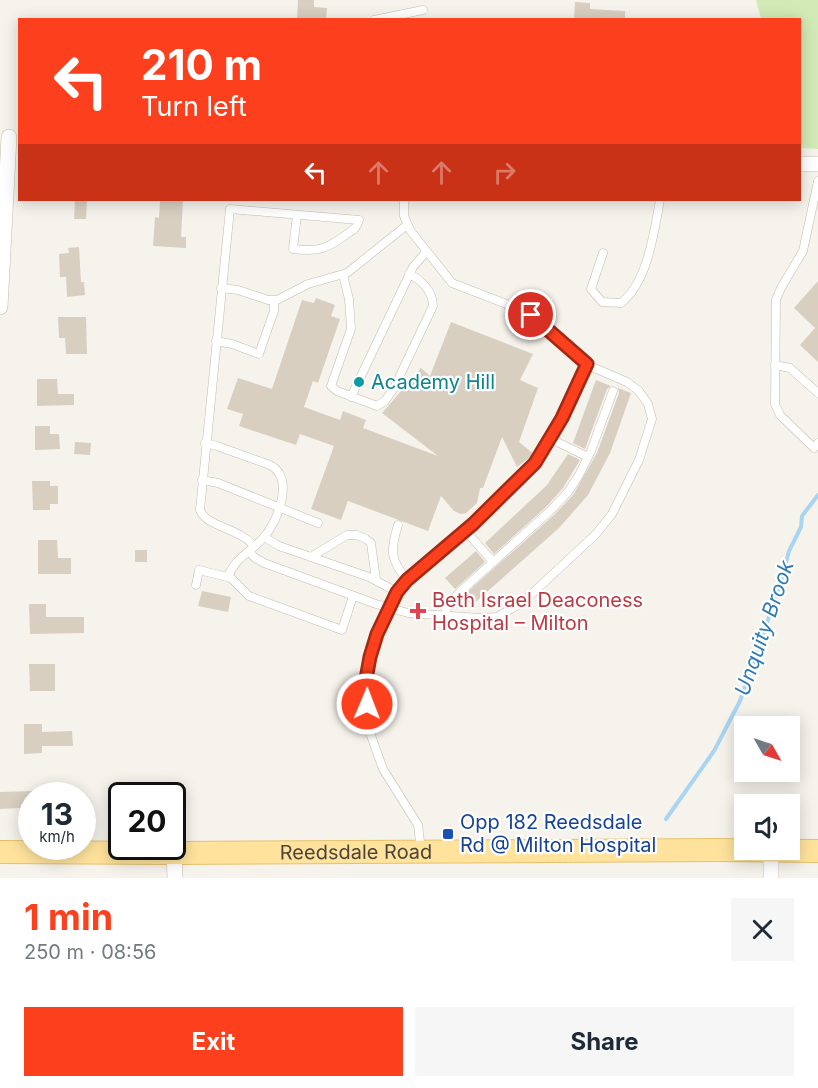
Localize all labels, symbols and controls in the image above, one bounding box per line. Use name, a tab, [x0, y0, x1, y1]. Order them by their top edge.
text: 210 m	[141, 39, 262, 90]
icon: left	[42, 42, 120, 120]
text: Turn left	[141, 90, 247, 123]
icon: left	[299, 156, 332, 189]
icon: ahead	[362, 156, 395, 189]
icon: ahead	[425, 156, 458, 189]
icon: right	[488, 156, 521, 189]
pin	[505, 289, 556, 340]
icon: arrive	[514, 298, 547, 331]
place label: Academy Hill	[371, 370, 495, 394]
marker: Academy Hill	[352, 375, 366, 389]
water label: Unquity Brook	[729, 557, 799, 699]
place label: Beth Israel Deaconess Hospital – Milton	[432, 588, 643, 635]
marker: Beth Israel Deaconess Hospital – Milton	[409, 602, 427, 620]
position arrow	[335, 672, 399, 736]
north arrow	[734, 716, 800, 782]
map controls	[734, 716, 800, 860]
speed limit sign: 20	[108, 782, 186, 860]
button: sound	[734, 794, 800, 860]
text: 13	[41, 796, 73, 832]
place label: Opp 182 Reedsdale Rd @ Milton Hospital	[460, 810, 656, 857]
text: km/h	[39, 827, 75, 846]
marker: Opp 182 Reedsdale Rd @ Milton Hospital	[441, 827, 455, 841]
street label: Reedsdale Road	[280, 840, 432, 864]
text: 1 min	[24, 895, 113, 939]
button: close	[731, 898, 794, 961]
text: 250 m · 08:56	[24, 940, 156, 964]
button: Exit	[24, 1007, 403, 1076]
button: Share	[415, 1007, 794, 1076]

